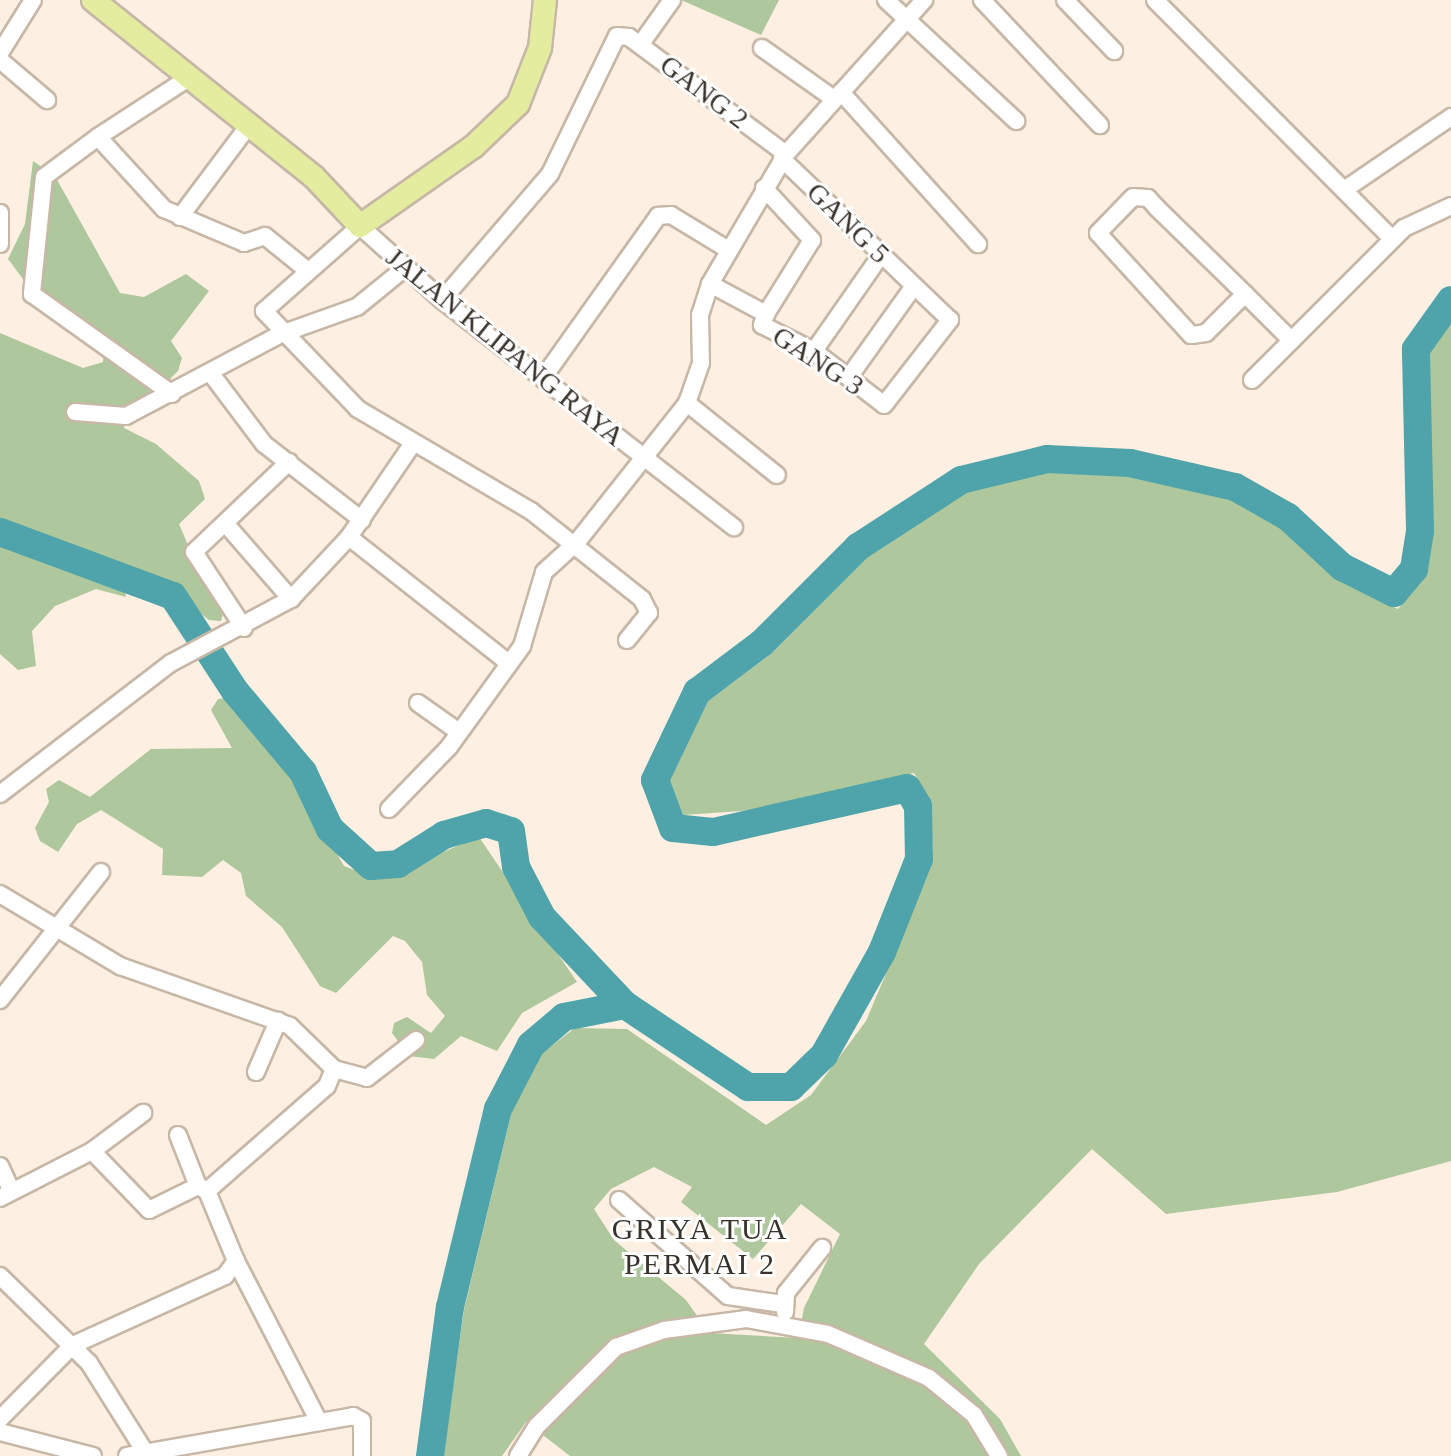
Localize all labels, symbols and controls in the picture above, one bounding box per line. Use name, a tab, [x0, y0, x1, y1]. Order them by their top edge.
street label: GANG 2	[653, 48, 755, 136]
street label: GANG 5	[800, 176, 896, 270]
street label: JALAN KLIPANG RAYA	[379, 241, 631, 453]
street label: GANG 3	[766, 319, 870, 403]
district label: GRIYA TUA PERMAI 2	[611, 1211, 789, 1282]

